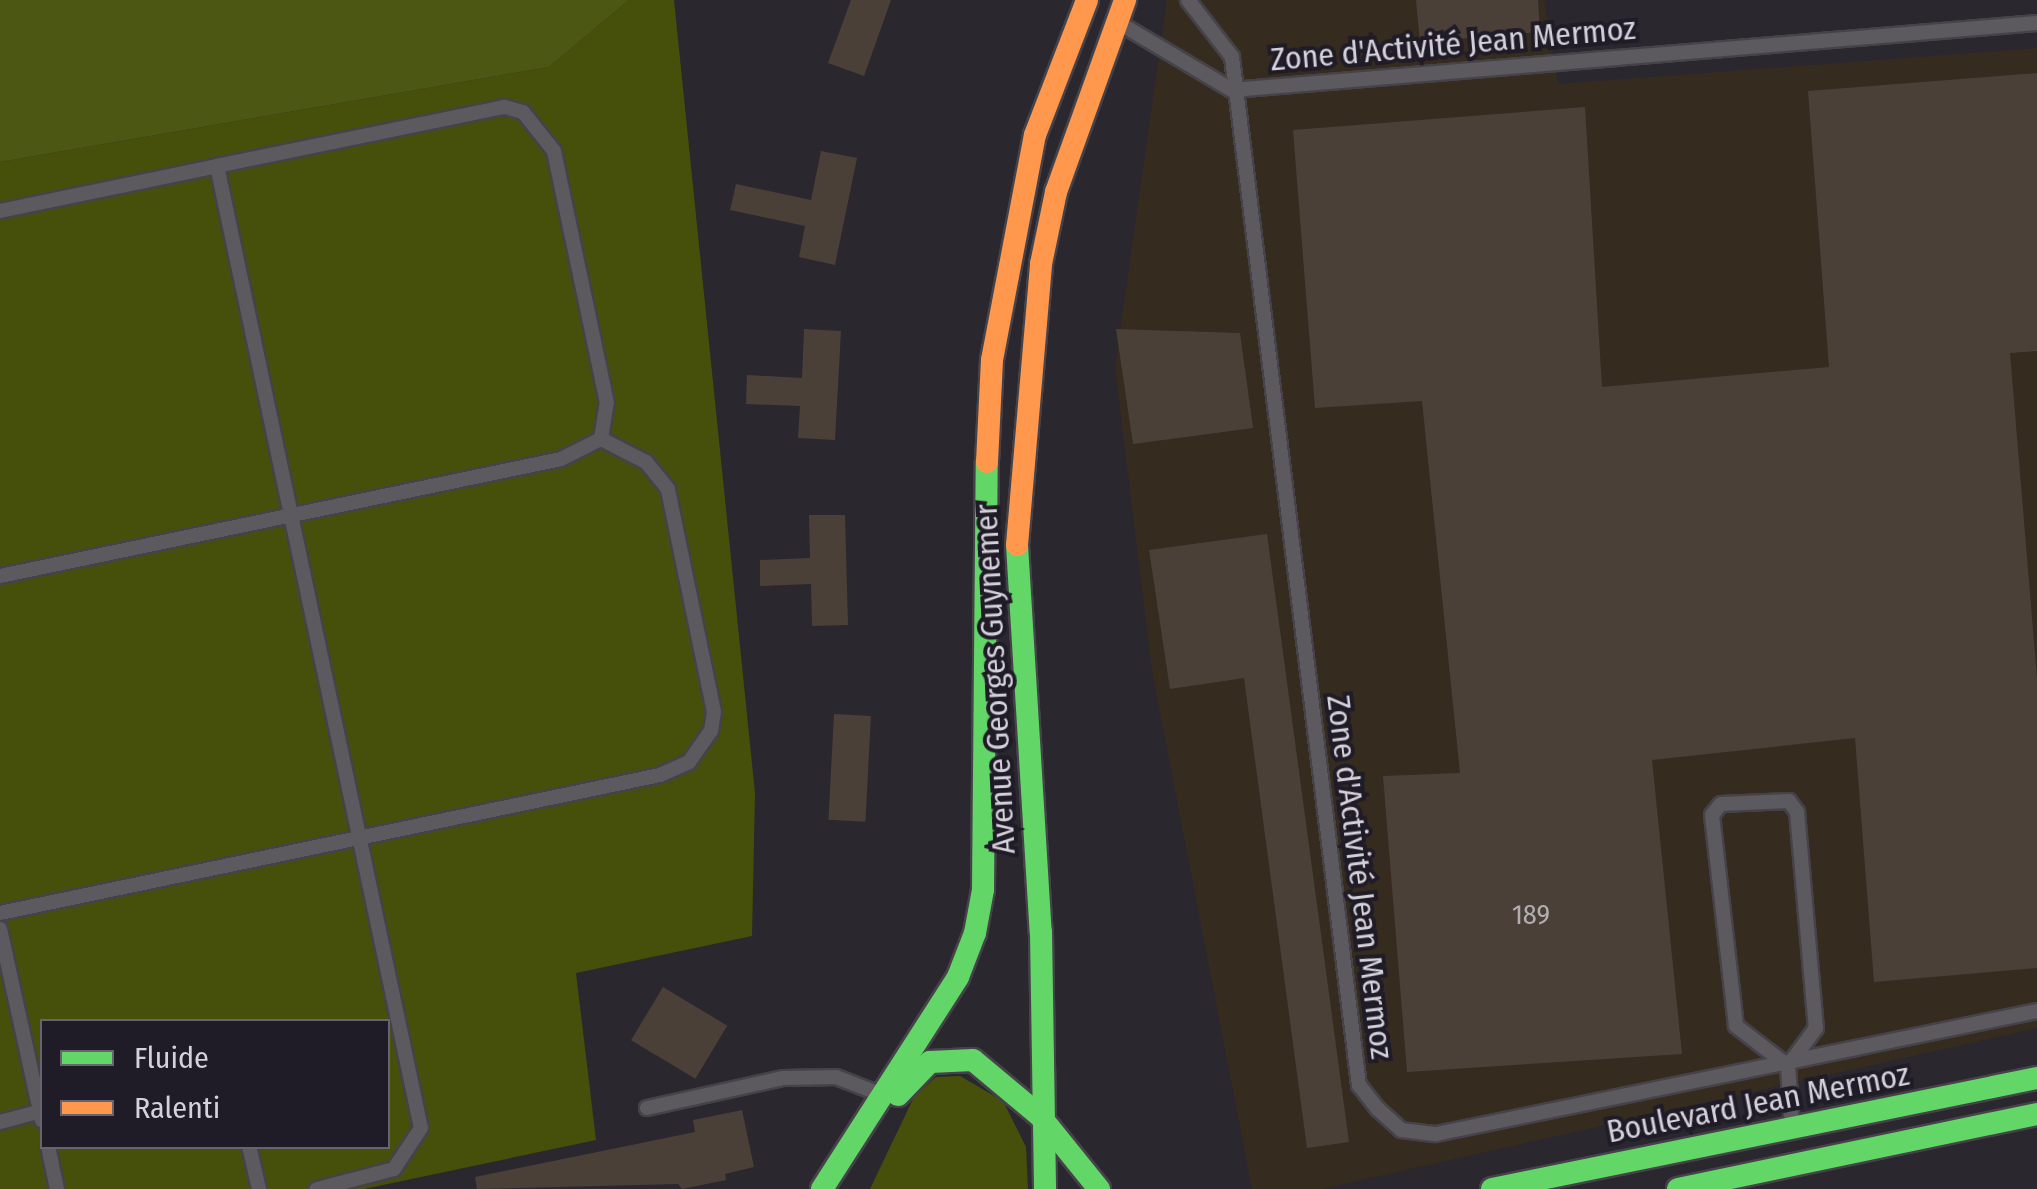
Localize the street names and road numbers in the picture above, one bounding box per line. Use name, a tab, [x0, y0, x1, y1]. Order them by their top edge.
street label: Zone d'Activité Jean Mermoz	[1269, 9, 1637, 79]
street label: Avenue Georges Guynemer	[967, 503, 1023, 855]
street label: Zone d'Activité Jean Mermoz	[1319, 693, 1401, 1061]
street label: Boulevard Jean Mermoz	[1603, 1055, 1913, 1151]

